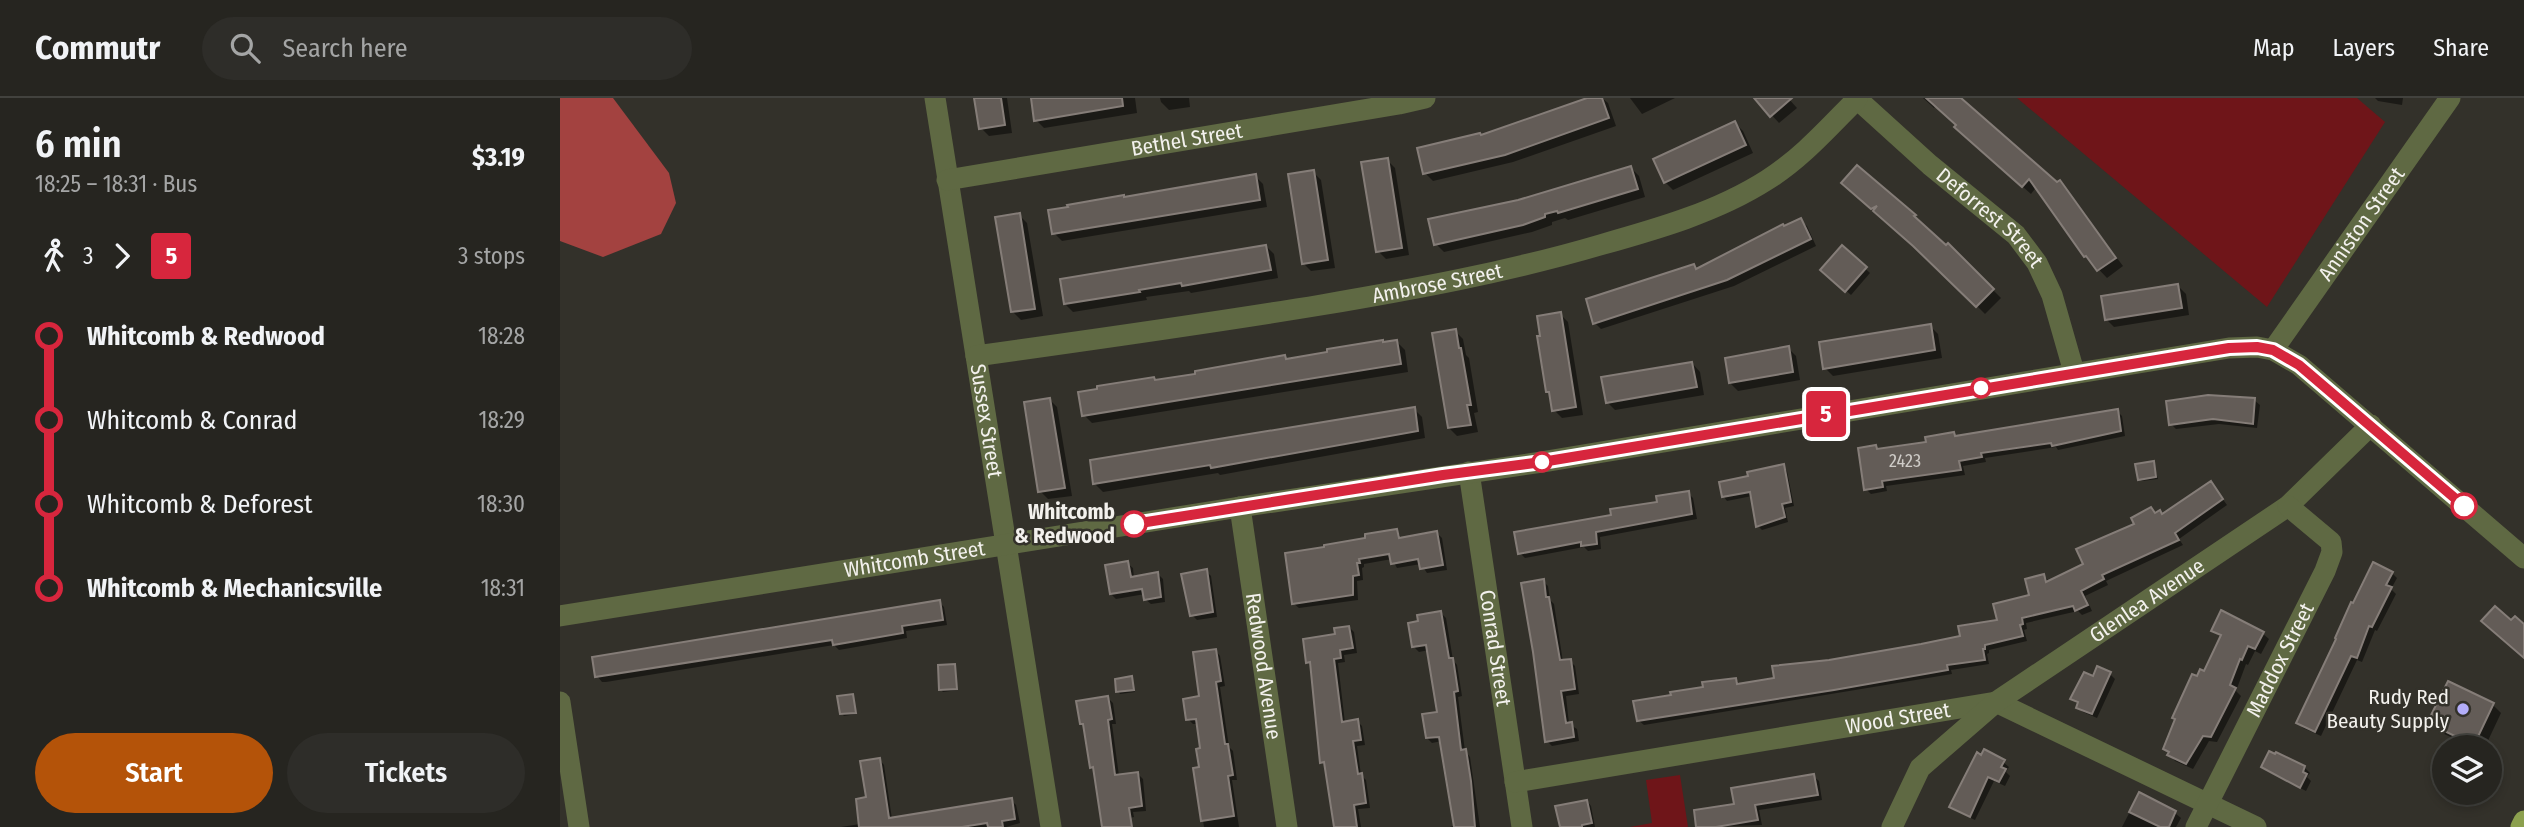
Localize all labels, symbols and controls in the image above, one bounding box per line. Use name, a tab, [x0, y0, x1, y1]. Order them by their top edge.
search box	[202, 17, 692, 80]
text: Commutr	[35, 28, 160, 68]
icon: search	[226, 29, 264, 67]
text: Search here	[282, 33, 408, 64]
text: Map	[2253, 34, 2295, 62]
text: Layers	[2333, 34, 2395, 62]
text: Share	[2433, 34, 2489, 62]
street label: Bethel Street	[1129, 118, 1244, 162]
text: 6 min	[35, 121, 122, 167]
text: $3.19	[472, 142, 525, 173]
street label: Deforrest Street	[1931, 162, 2049, 273]
street label: Anniston Street	[2313, 162, 2410, 286]
text: 18:25 – 18:31 · Bus	[35, 170, 197, 198]
icon: walk	[35, 237, 73, 275]
icon: forward	[103, 237, 141, 275]
text: 3	[83, 242, 93, 270]
text: 5	[165, 242, 177, 270]
text: 3 stops	[458, 242, 525, 270]
street label: Ambrose Street	[1370, 258, 1505, 309]
text: Whitcomb & Redwood	[87, 321, 325, 352]
text: 18:28	[478, 322, 525, 350]
street label: Sussex Street	[965, 362, 1008, 480]
unlabelled marker	[1971, 378, 1991, 398]
line badge: 5	[1803, 391, 1849, 437]
text: 5	[1820, 400, 1832, 428]
text: Whitcomb & Conrad	[87, 405, 298, 436]
text: 18:29	[478, 406, 525, 434]
house number: 2423	[1889, 450, 1921, 472]
unlabelled marker	[1532, 452, 1552, 472]
text: Whitcomb & Deforest	[87, 489, 313, 520]
text: 18:30	[477, 490, 525, 518]
unlabelled marker	[2451, 493, 2477, 519]
place label: Whitcomb & Redwood	[1014, 499, 1115, 549]
marker: Whitcomb & Redwood	[1121, 511, 1147, 537]
street label: Whitcomb Street	[842, 535, 987, 583]
street label: Glenlea Avenue	[2085, 553, 2210, 648]
text: Whitcomb & Mechanicsville	[87, 573, 382, 604]
text: 18:31	[481, 574, 525, 602]
street label: Conrad Street	[1474, 588, 1517, 708]
street label: Redwood Avenue	[1240, 591, 1287, 741]
street label: Maddox Street	[2241, 598, 2320, 721]
place label: Rudy Red Beauty Supply	[2327, 684, 2450, 734]
street label: Wood Street	[1844, 697, 1952, 740]
marker: Rudy Red Beauty Supply	[2455, 701, 2471, 717]
button: Start	[35, 733, 273, 813]
button: Tickets	[287, 733, 525, 813]
map controls	[2432, 735, 2502, 805]
button: layers	[2432, 735, 2502, 805]

